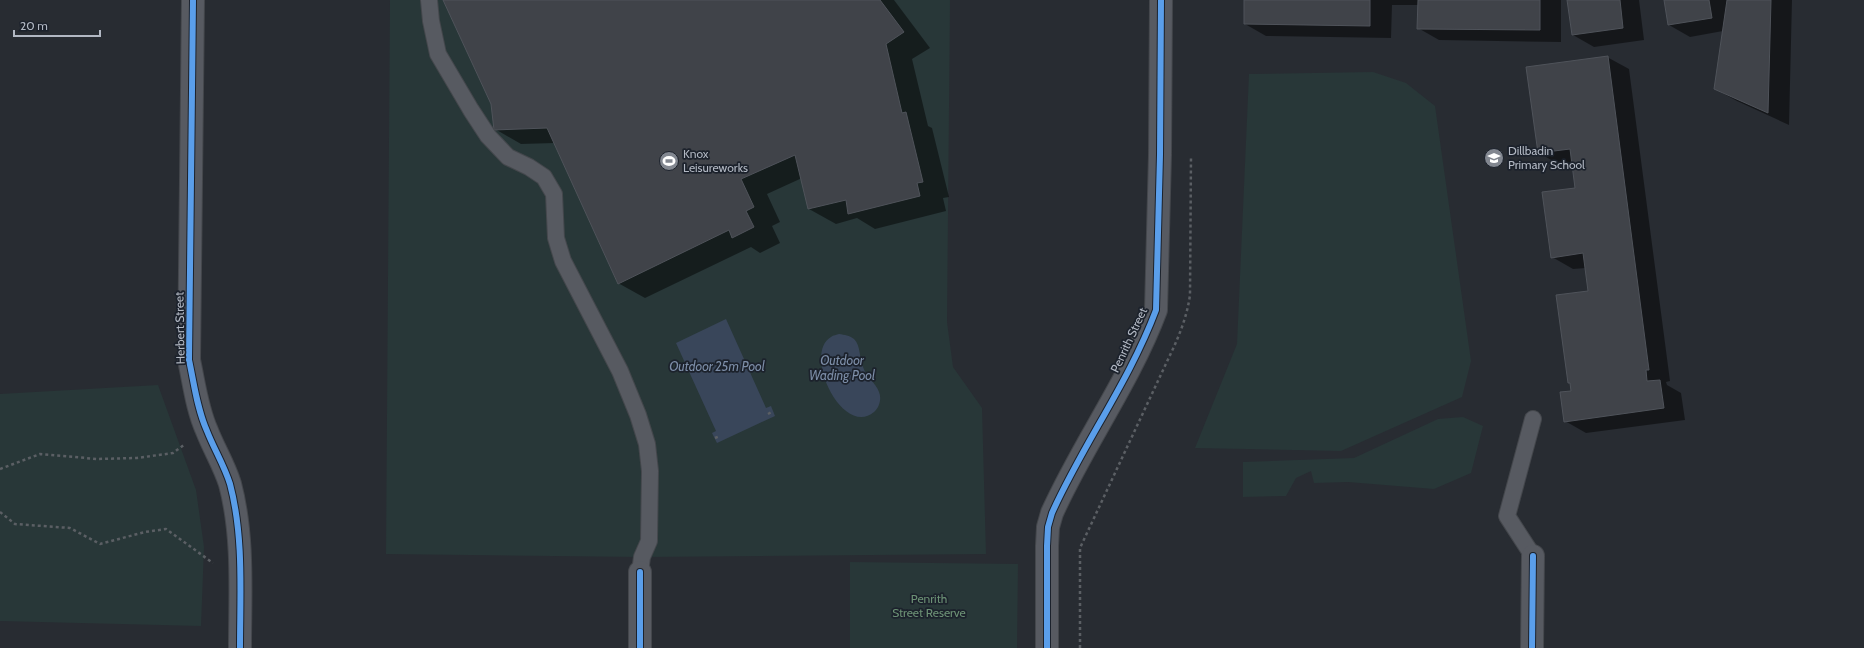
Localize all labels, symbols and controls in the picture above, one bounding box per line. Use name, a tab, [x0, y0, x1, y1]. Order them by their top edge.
scale bar	[14, 12, 100, 38]
text: 20 m	[20, 18, 48, 33]
place label: Dillbadin Primary School	[1508, 143, 1585, 172]
place label: Knox Leisureworks	[683, 146, 748, 175]
school or university icon: Dillbadin Primary School	[1483, 147, 1505, 169]
sports icon: Knox Leisureworks	[658, 150, 680, 172]
street label: Herbert Street	[171, 292, 188, 364]
street label: Penrith Street	[1107, 305, 1150, 375]
water label: Outdoor Wading Pool	[809, 352, 875, 383]
water label: Outdoor 25m Pool	[669, 358, 765, 374]
park label: Penrith Street Reserve	[892, 591, 966, 620]

